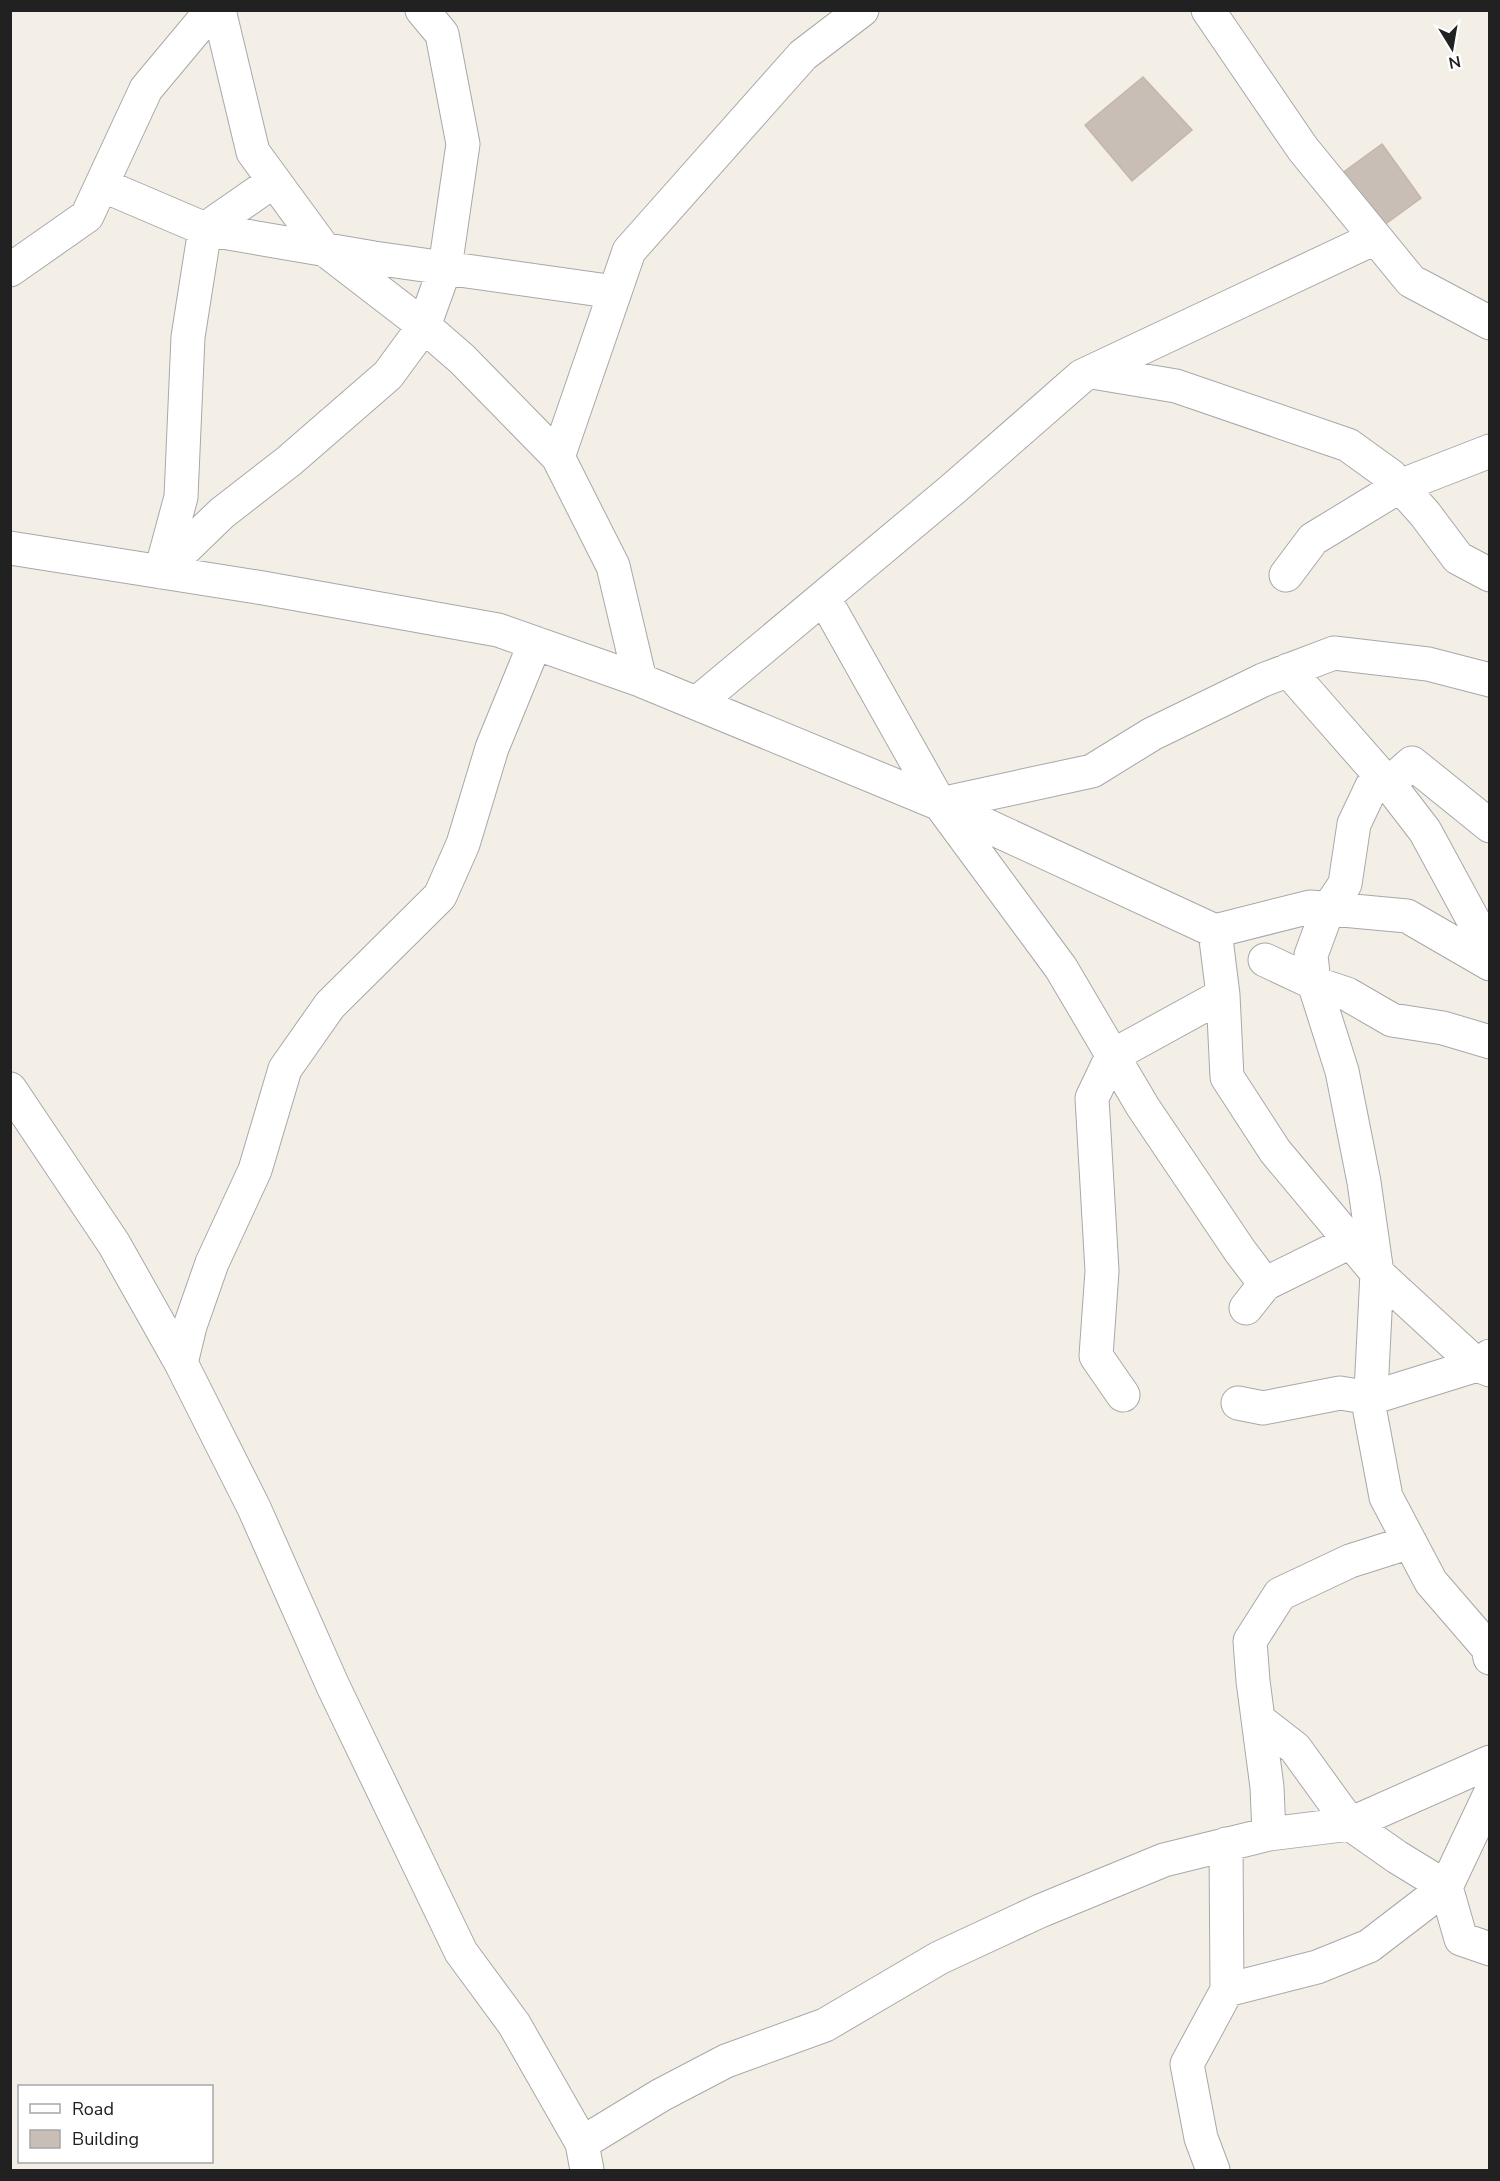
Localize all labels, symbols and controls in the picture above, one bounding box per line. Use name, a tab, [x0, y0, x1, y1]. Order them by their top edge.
north arrow	[1422, 18, 1482, 78]
text: N	[1447, 50, 1463, 74]
legend	[18, 2085, 213, 2163]
text: Road	[72, 2097, 114, 2121]
text: Building	[72, 2127, 139, 2151]

